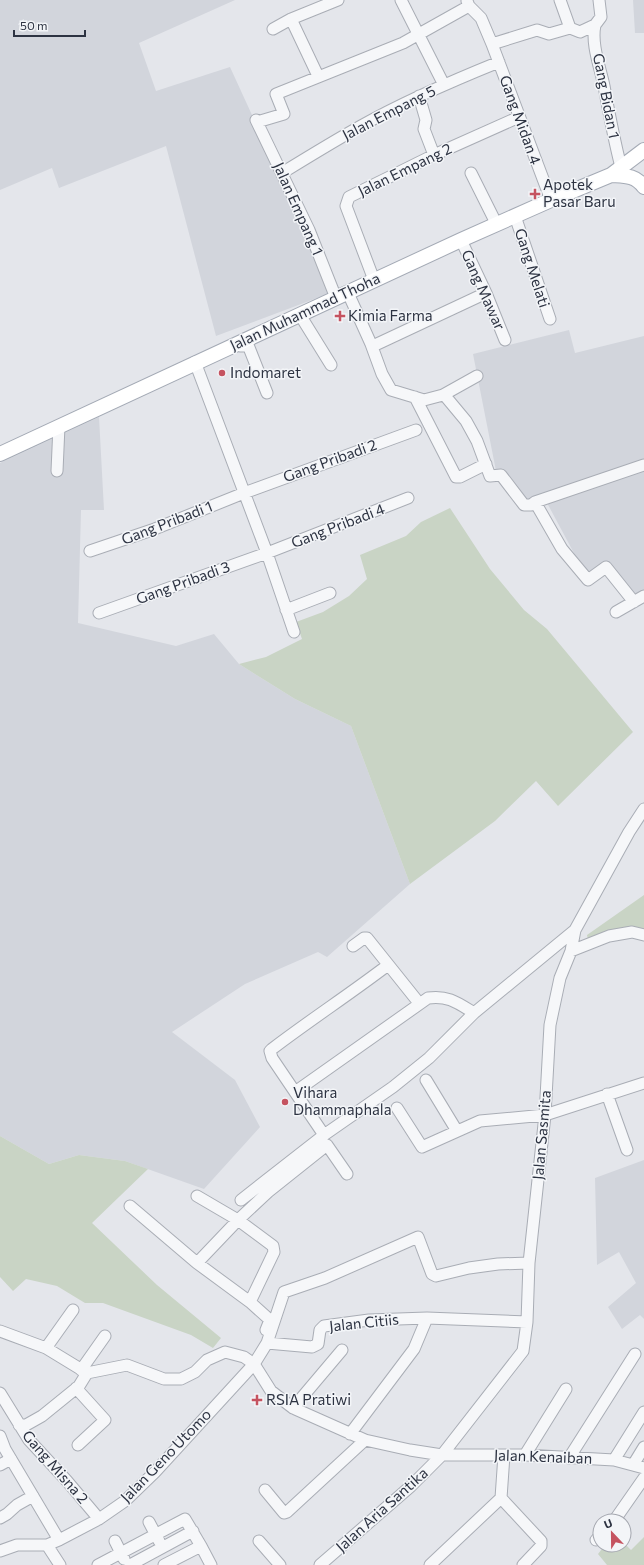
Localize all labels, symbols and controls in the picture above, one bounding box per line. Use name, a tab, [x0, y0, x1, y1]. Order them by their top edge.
scale bar	[14, 12, 85, 38]
text: 50 m	[20, 18, 48, 32]
street label: Gang Bidan 1	[590, 52, 624, 140]
street label: Gang Midan 4	[496, 73, 545, 167]
street label: Jalan Empang 5	[339, 81, 438, 143]
street label: Jalan Empang 2	[355, 139, 454, 200]
street label: Jalan Empang 1	[270, 159, 327, 258]
place label: Apotek Pasar Baru	[543, 175, 616, 210]
marker: Apotek Pasar Baru	[530, 189, 540, 199]
street label: Gang Melati	[512, 226, 554, 310]
street label: Gang Mawar	[458, 247, 510, 333]
street label: Jalan Muhammad Thoha	[227, 268, 383, 354]
place label: Kimia Farma	[348, 306, 433, 324]
marker: Kimia Farma	[335, 311, 345, 321]
place label: Indomaret	[230, 363, 301, 381]
marker: Indomaret	[217, 368, 227, 378]
street label: Gang Pribadi 2	[280, 435, 379, 485]
street label: Gang Pribadi 1	[119, 496, 215, 548]
street label: Gang Pribadi 4	[288, 499, 387, 551]
street label: Gang Pribadi 3	[133, 557, 232, 607]
place label: Vihara Dhammaphala	[293, 1083, 391, 1118]
street label: Jalan Sasmita	[528, 1089, 554, 1180]
marker: Vihara Dhammaphala	[280, 1097, 290, 1107]
street label: Jalan Citiis	[328, 1309, 400, 1335]
place label: RSIA Pratiwi	[266, 1390, 351, 1408]
marker: RSIA Pratiwi	[251, 1394, 263, 1406]
street label: Jalan Geno Utomo	[116, 1405, 214, 1506]
street label: Gang Misna 2	[19, 1426, 92, 1507]
street label: Jalan Kenaiban	[494, 1445, 593, 1467]
street label: Jalan Aria Santika	[332, 1463, 431, 1555]
north arrow	[592, 1513, 632, 1553]
text: U	[602, 1516, 614, 1531]

